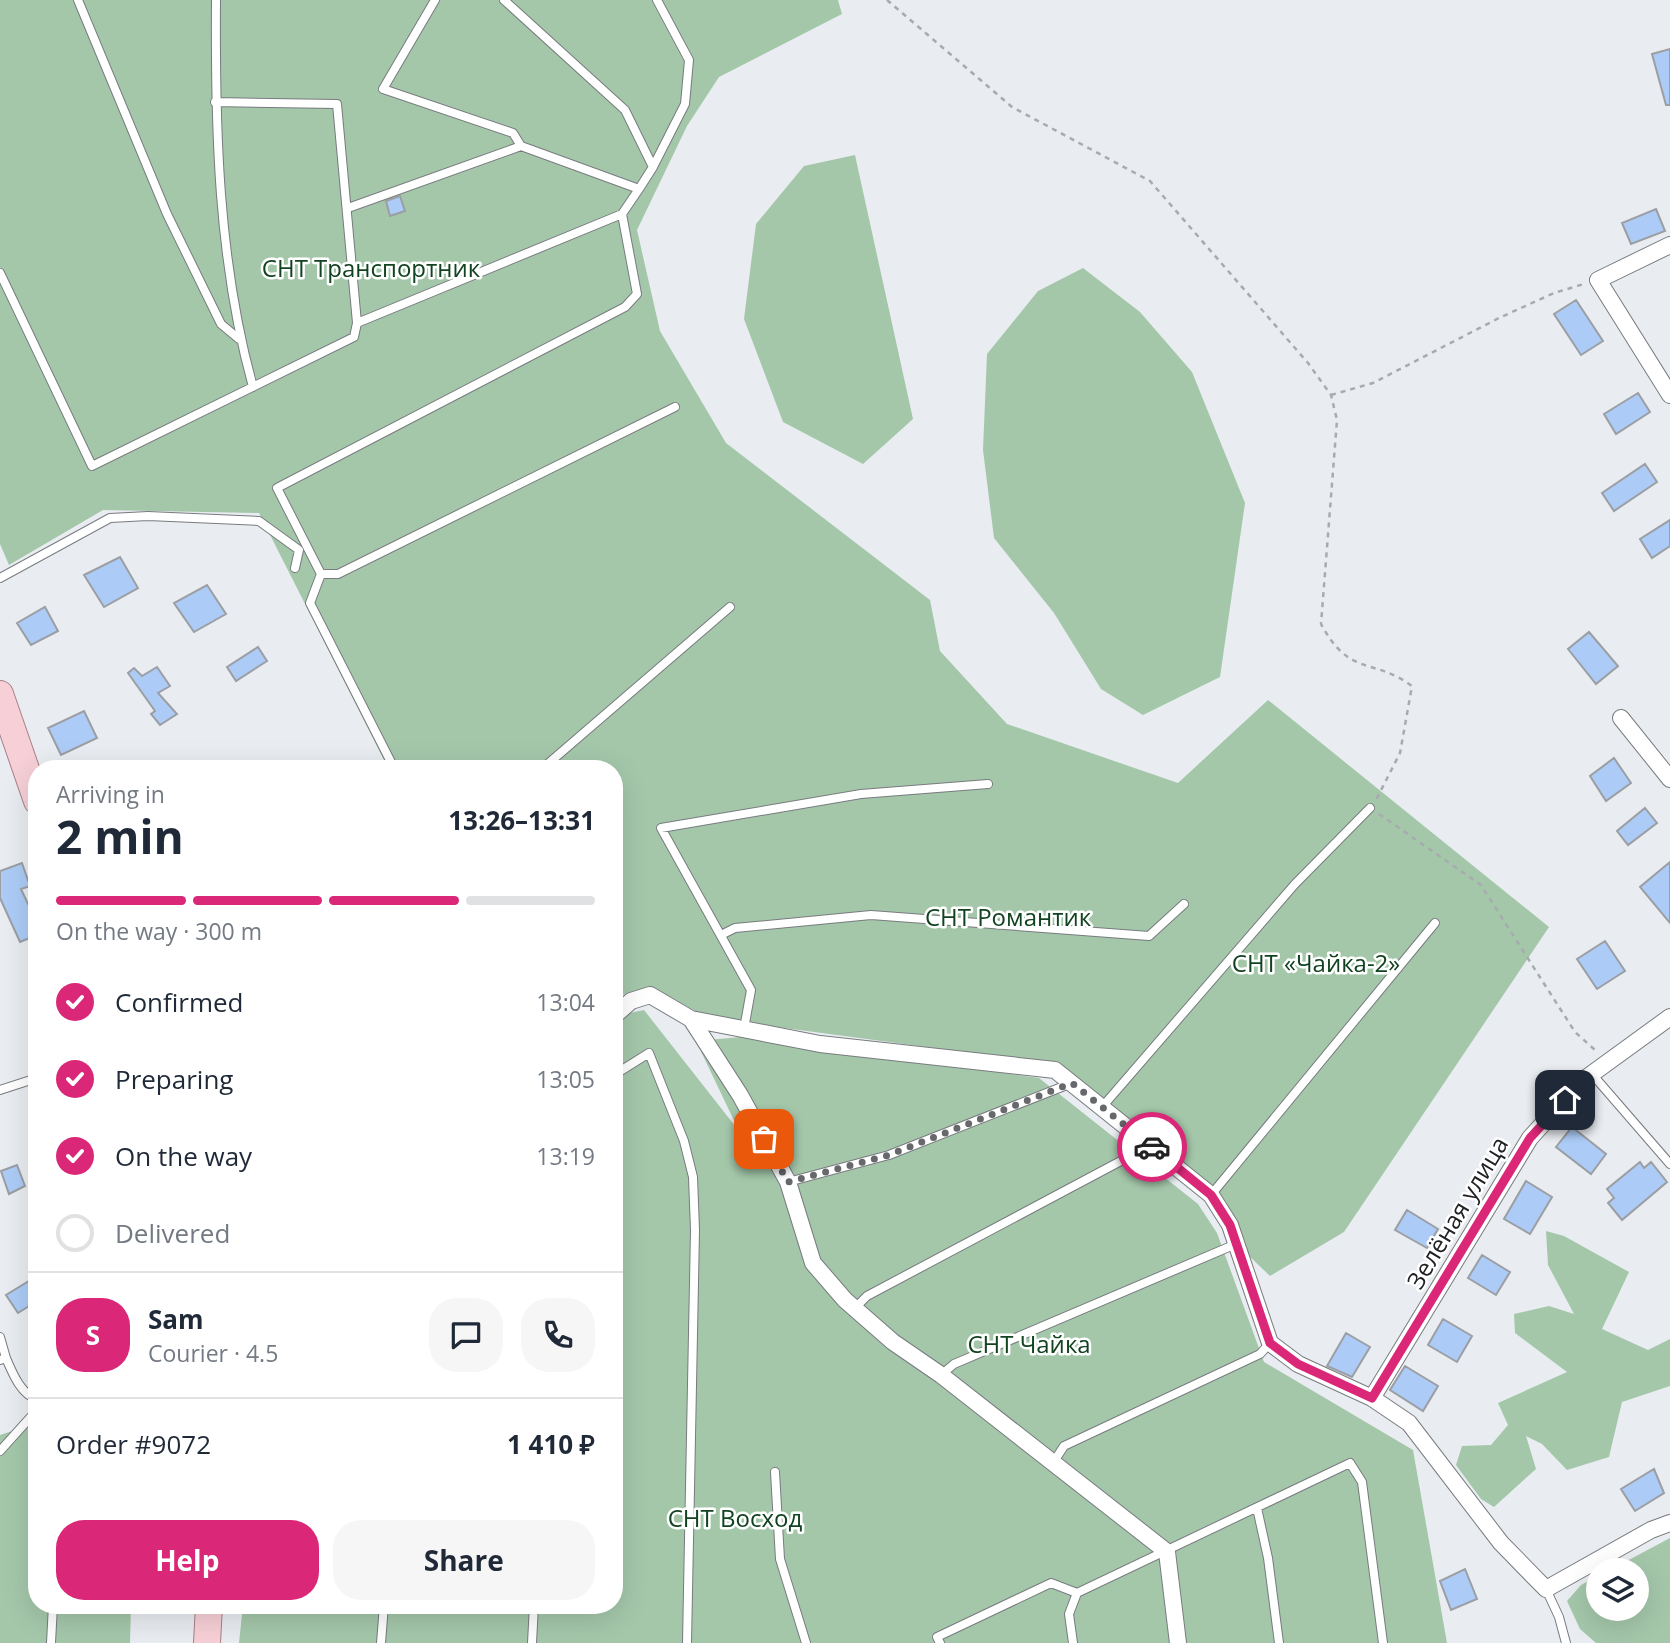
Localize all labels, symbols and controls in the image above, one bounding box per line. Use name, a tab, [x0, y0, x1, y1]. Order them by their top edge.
park label: СНТ Транспортник	[262, 251, 481, 284]
text: Arriving in	[56, 778, 165, 810]
text: 13:26–13:31	[448, 802, 595, 838]
text: 2 min	[56, 805, 184, 867]
park label: СНТ Романтик	[925, 900, 1092, 933]
text: On the way · 300 m	[56, 915, 262, 947]
park label: СНТ «Чайка-2»	[1232, 946, 1400, 979]
icon: check	[56, 983, 94, 1021]
text: Confirmed	[115, 984, 243, 1020]
text: 13:04	[536, 986, 595, 1018]
icon: check	[56, 1060, 94, 1098]
text: Preparing	[115, 1061, 233, 1097]
text: 13:05	[536, 1063, 595, 1095]
pin	[1535, 1070, 1595, 1130]
icon: home	[1546, 1081, 1584, 1119]
pin	[734, 1109, 794, 1169]
courier	[1117, 1112, 1187, 1182]
icon: bag	[745, 1120, 783, 1158]
icon: car	[1133, 1128, 1171, 1166]
street label: Зелёная улица	[1398, 1130, 1515, 1294]
icon: check	[56, 1137, 94, 1175]
text: On the way	[115, 1138, 252, 1174]
text: 13:19	[536, 1140, 595, 1172]
text: Delivered	[115, 1215, 230, 1251]
button: chat	[429, 1298, 503, 1372]
button: phone	[521, 1298, 595, 1372]
text: Sam	[148, 1301, 204, 1337]
text: S	[86, 1317, 100, 1353]
park label: СНТ Чайка	[967, 1327, 1091, 1360]
text: Courier · 4.5	[148, 1337, 278, 1369]
text: Order #9072	[56, 1426, 211, 1462]
text: 1 410 ₽	[507, 1426, 595, 1462]
park label: СНТ Восход	[668, 1501, 802, 1534]
button: Help	[56, 1520, 319, 1600]
button: Share	[333, 1520, 595, 1600]
map controls	[1586, 1558, 1649, 1621]
button: layers	[1586, 1558, 1649, 1621]

